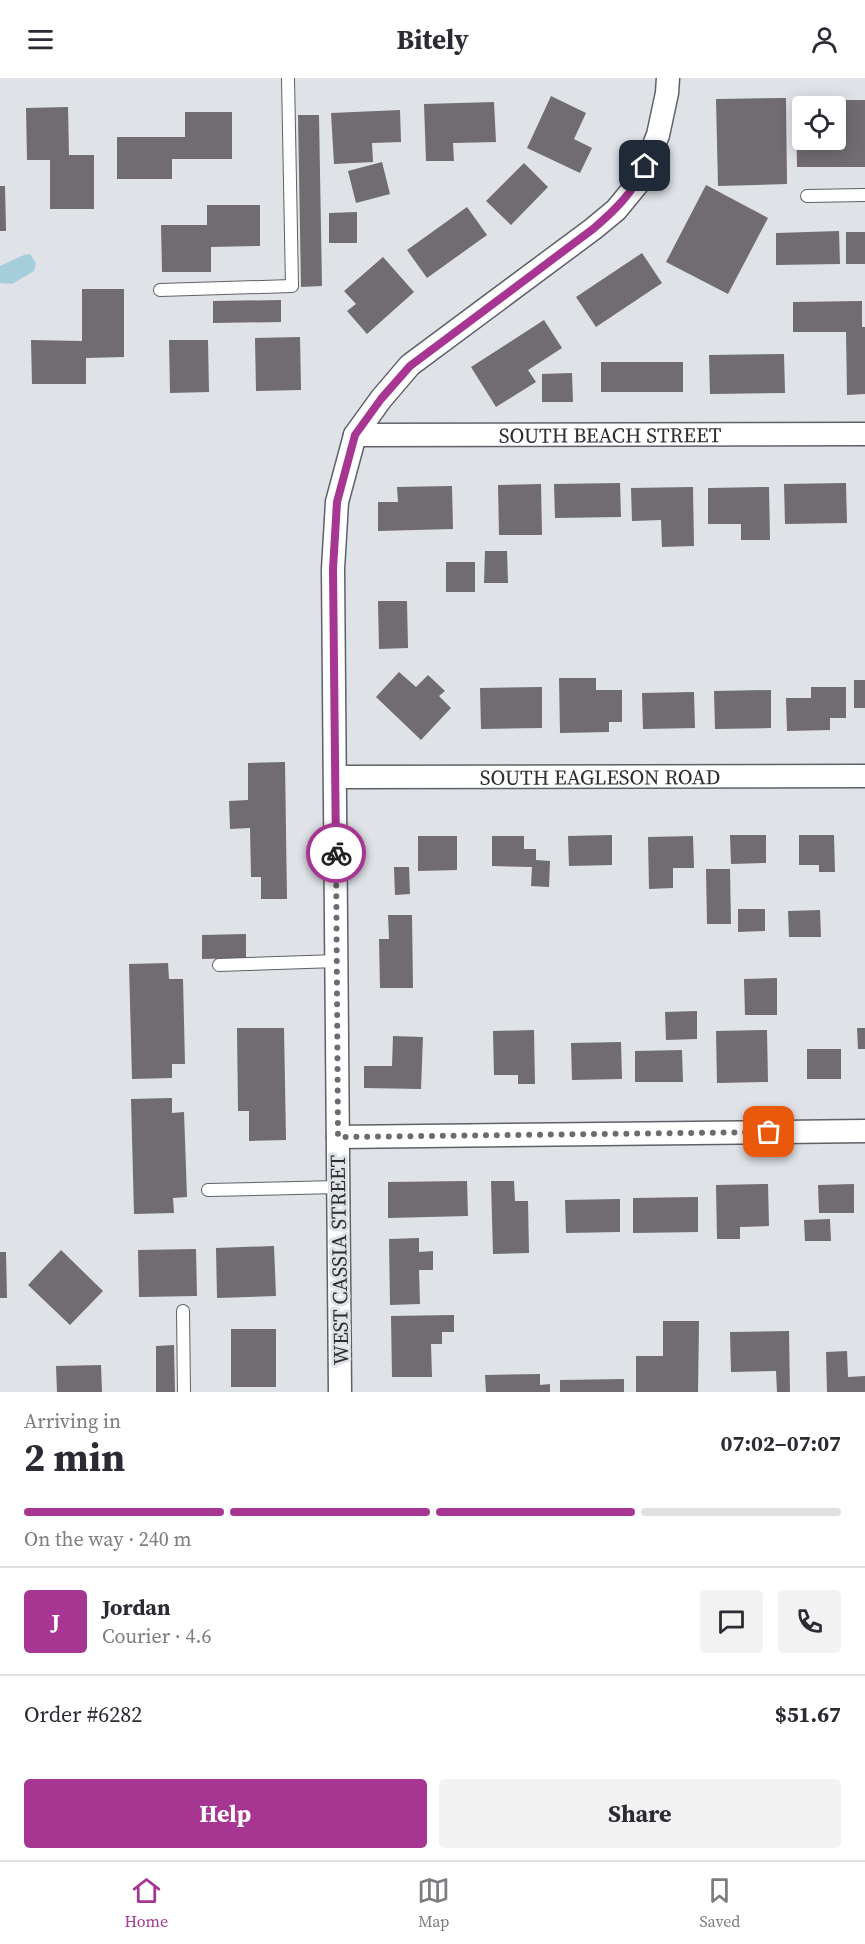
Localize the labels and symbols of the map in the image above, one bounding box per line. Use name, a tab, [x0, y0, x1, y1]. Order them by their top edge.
pin	[619, 140, 670, 191]
street label: SOUTH BEACH STREET	[499, 420, 722, 449]
street label: SOUTH EAGLESON ROAD	[480, 762, 720, 791]
courier	[306, 823, 366, 883]
pin	[743, 1106, 794, 1157]
street label: WEST CASSIA STREET	[323, 1154, 355, 1365]

